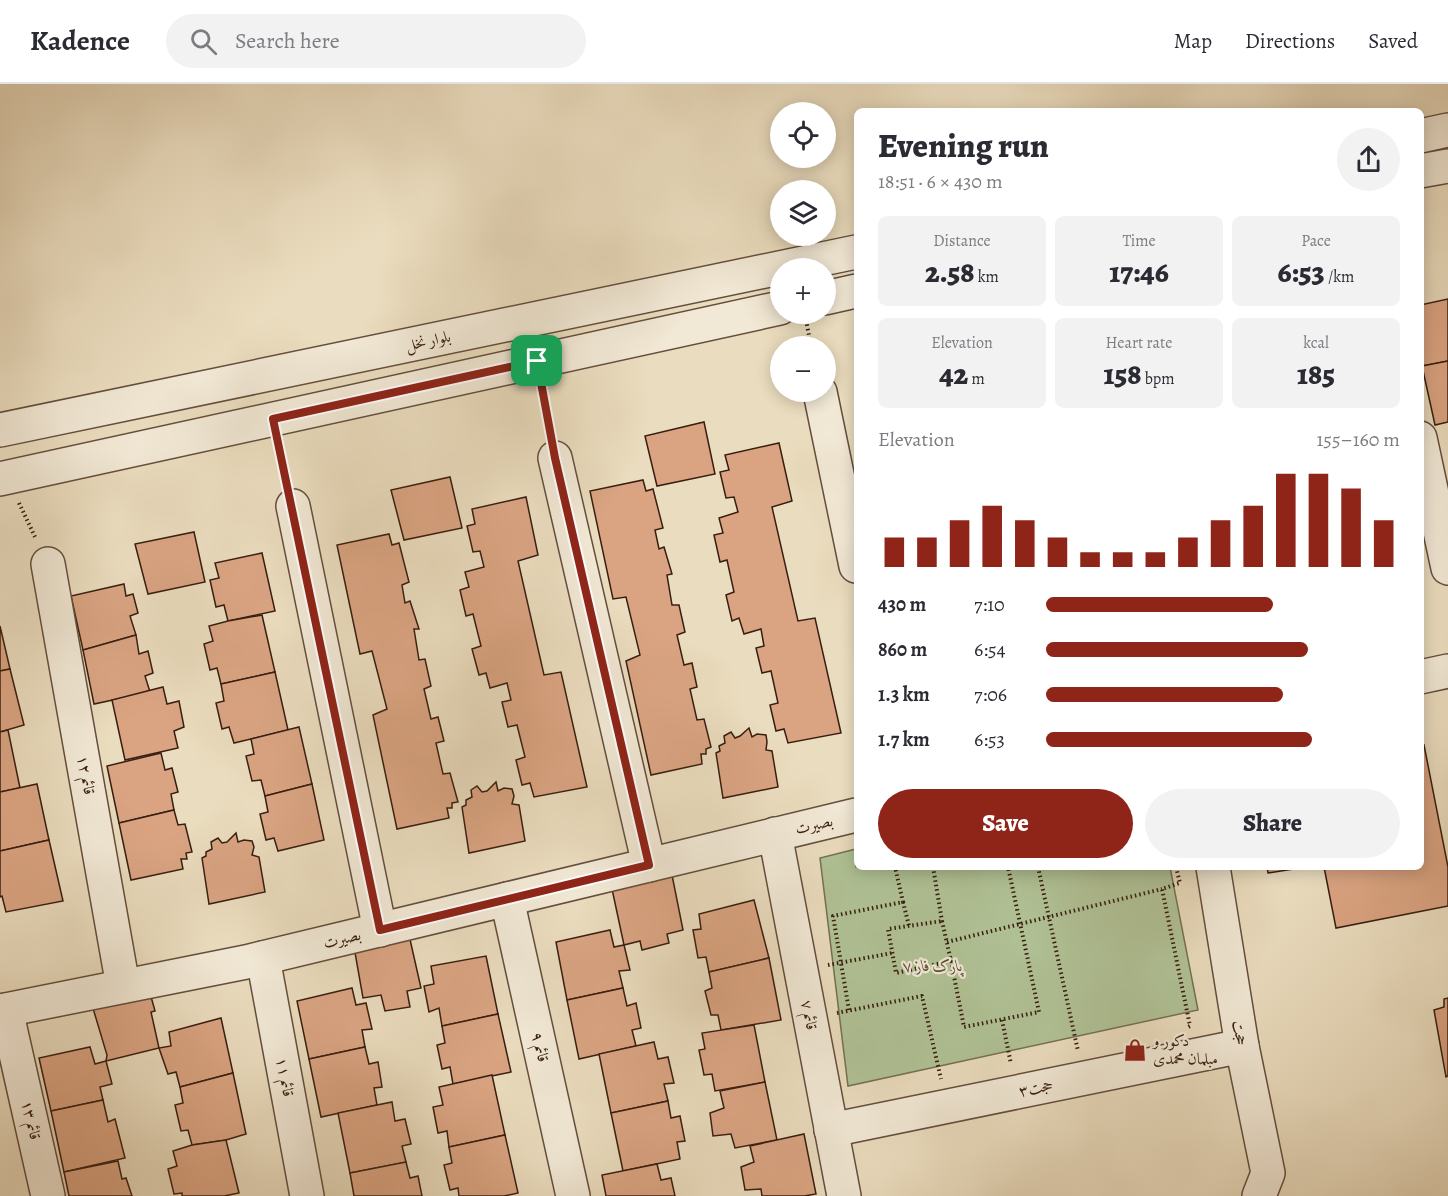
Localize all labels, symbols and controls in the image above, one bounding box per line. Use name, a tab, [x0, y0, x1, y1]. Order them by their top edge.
search box	[166, 14, 586, 68]
text: Kadence	[30, 22, 130, 60]
icon: search	[187, 25, 220, 58]
text: Search here	[235, 26, 340, 56]
text: Map	[1174, 27, 1212, 55]
text: Directions	[1245, 27, 1335, 55]
text: Saved	[1368, 27, 1418, 55]
map controls	[770, 102, 836, 402]
button: locate	[770, 102, 836, 168]
text: Evening run	[878, 123, 1049, 168]
button: share	[1337, 128, 1400, 191]
text: 18:51 · 6 × 430 m	[878, 168, 1003, 195]
button: layers	[770, 180, 836, 246]
text: Distance	[933, 230, 991, 252]
text: Time	[1122, 230, 1156, 252]
text: Pace	[1301, 230, 1331, 252]
text: 2.58	[925, 252, 975, 292]
text: 17:46	[1109, 252, 1169, 292]
text: 6:53	[1278, 252, 1325, 292]
button: +	[770, 258, 836, 324]
text: km	[975, 266, 999, 288]
text: /km	[1325, 266, 1354, 288]
street label: بلوار نخل	[403, 325, 453, 357]
text: Elevation	[931, 332, 993, 354]
text: Heart rate	[1106, 332, 1172, 354]
text: kcal	[1303, 332, 1329, 354]
pin	[511, 335, 562, 386]
button: −	[770, 336, 836, 402]
icon: arrive	[520, 344, 553, 377]
text: 42	[939, 354, 968, 394]
text: 158	[1103, 354, 1141, 394]
text: 185	[1297, 354, 1335, 394]
text: m	[968, 368, 985, 390]
text: bpm	[1141, 368, 1175, 390]
text: Elevation	[878, 426, 955, 453]
text: 155–160 m	[1316, 426, 1400, 453]
text: 430 m	[878, 591, 926, 618]
text: 7:10	[974, 591, 1005, 618]
text: 860 m	[878, 636, 927, 663]
text: 6:54	[974, 636, 1006, 663]
text: 1.3 km	[878, 681, 930, 708]
text: 7:06	[974, 681, 1007, 708]
text: 1.7 km	[878, 726, 930, 753]
text: 6:53	[974, 726, 1005, 753]
street label: قائم ۱۲	[69, 753, 100, 797]
button: Save	[878, 789, 1133, 858]
button: Share	[1145, 789, 1400, 858]
street label: بصیرت	[793, 810, 835, 840]
street label: بصیرت	[321, 924, 363, 954]
park label: پارک فاز ۷	[903, 955, 965, 977]
street label: قائم ۷	[792, 998, 823, 1033]
street label: حجت	[1227, 1019, 1253, 1047]
street label: قائم ۹	[523, 1030, 554, 1065]
place label: دکور و مبلمان محمدی	[1151, 1030, 1218, 1070]
shop icon: دکور و مبلمان محمدی	[1122, 1037, 1148, 1063]
street label: قائم ۱۱	[268, 1055, 299, 1099]
street label: حجت۳	[1017, 1074, 1055, 1102]
street label: قائم ۱۳	[13, 1098, 46, 1143]

